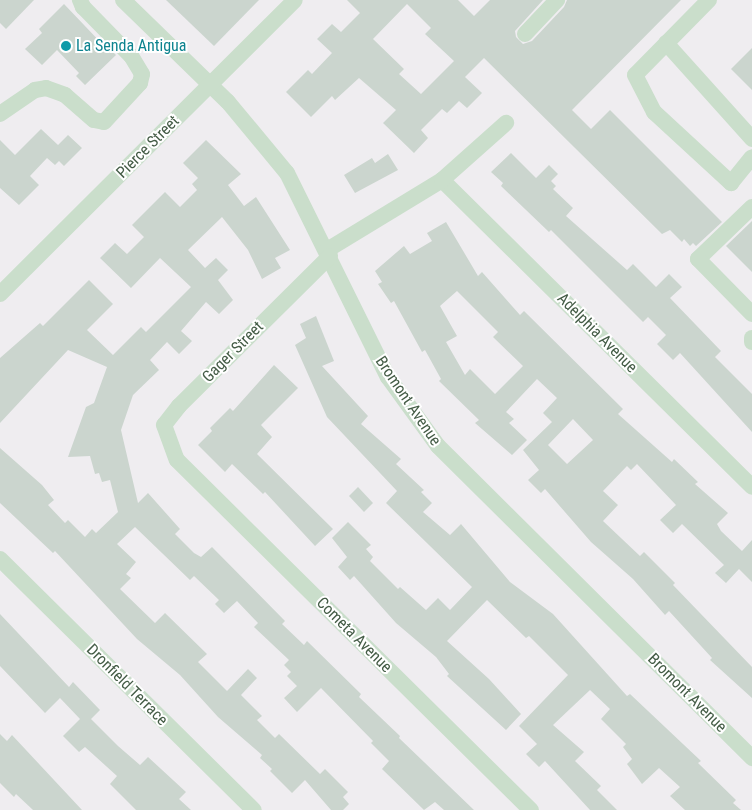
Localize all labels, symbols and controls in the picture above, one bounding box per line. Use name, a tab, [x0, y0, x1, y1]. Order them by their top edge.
place label: La Senda Antigua	[76, 36, 186, 56]
marker: La Senda Antigua	[60, 40, 72, 52]
street label: Pierce Street	[113, 112, 183, 182]
street label: Adelphia Avenue	[553, 289, 641, 377]
street label: Gager Street	[198, 317, 268, 387]
street label: Bromont Avenue	[371, 353, 445, 449]
street label: Cometa Avenue	[312, 593, 396, 677]
street label: Dronfield Terrace	[82, 640, 172, 730]
street label: Bromont Avenue	[644, 650, 730, 736]

